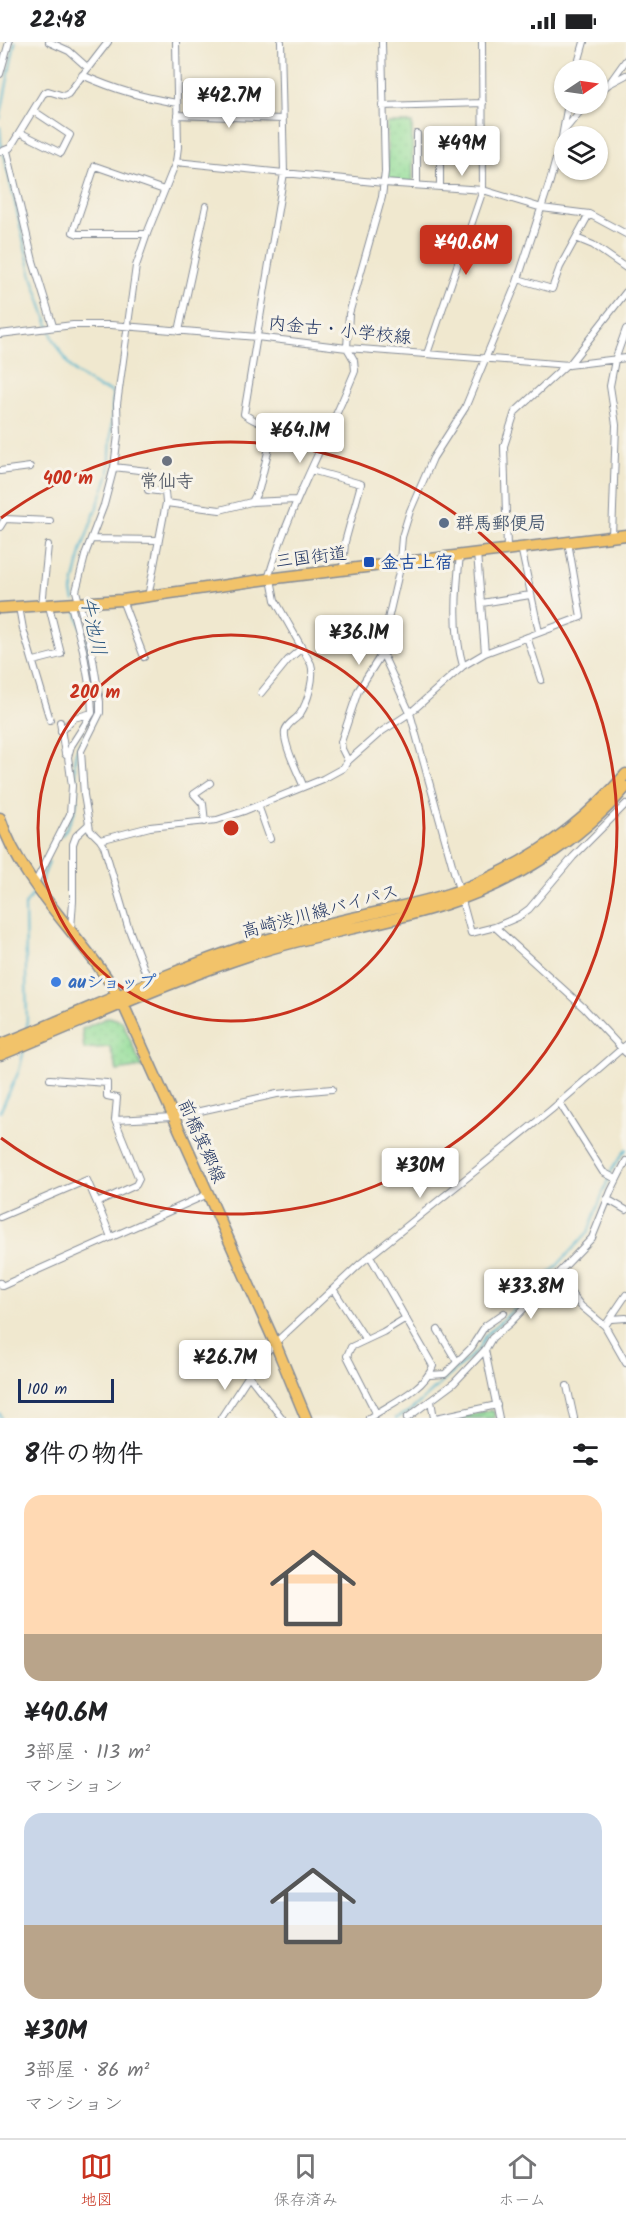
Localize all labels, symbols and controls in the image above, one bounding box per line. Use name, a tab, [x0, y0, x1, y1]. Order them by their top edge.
text: 22:48	[30, 4, 86, 39]
north arrow	[554, 60, 608, 114]
map controls	[554, 60, 608, 180]
pin: ¥42.7M	[180, 78, 278, 129]
text: ¥42.7M	[197, 81, 261, 113]
pin: ¥49M	[426, 126, 498, 177]
button: layers	[554, 126, 608, 180]
text: ¥49M	[438, 129, 486, 161]
pin: ¥40.6M	[417, 225, 515, 276]
text: ¥40.6M	[434, 228, 498, 260]
street label: 内金古・小学校線	[267, 310, 413, 353]
pin: ¥64.1M	[251, 413, 349, 464]
text: ¥64.1M	[270, 416, 330, 448]
marker: 常仙寺	[160, 454, 174, 468]
text: 400 m	[43, 465, 93, 494]
place label: 常仙寺	[140, 468, 194, 497]
place label: 群馬郵便局	[456, 510, 546, 539]
marker: 群馬郵便局	[437, 516, 451, 530]
street label: 三国街道	[274, 540, 349, 577]
place label: 金古上宿	[381, 549, 453, 578]
marker: 金古上宿	[362, 555, 376, 569]
water label: 牛池川	[70, 594, 114, 659]
pin: ¥36.1M	[310, 615, 408, 666]
text: ¥36.1M	[329, 618, 389, 650]
text: 200 m	[70, 679, 121, 708]
centre of rings	[221, 818, 241, 838]
street label: 高崎渋川線バイパス	[239, 878, 402, 947]
place label: auショップ	[68, 969, 157, 998]
marker: auショップ	[49, 975, 63, 989]
street label: 前橋箕郷線	[169, 1095, 232, 1189]
pin: ¥30M	[384, 1148, 456, 1199]
text: ¥30M	[396, 1151, 444, 1183]
pin: ¥33.8M	[482, 1269, 580, 1320]
text: ¥33.8M	[498, 1272, 564, 1304]
pin: ¥26.7M	[176, 1340, 274, 1391]
text: ¥26.7M	[193, 1343, 257, 1375]
scale bar	[18, 1376, 114, 1404]
text: 100 m	[27, 1377, 67, 1402]
text: 8件の物件	[24, 1434, 143, 1476]
icon: filters	[569, 1438, 602, 1471]
icon: home	[259, 1534, 367, 1642]
text: ¥40.6M	[24, 1693, 107, 1735]
text: 3部屋 · 113 m²	[24, 1737, 150, 1769]
text: マンション	[24, 1771, 123, 1803]
icon: home	[259, 1852, 367, 1960]
text: ¥30M	[24, 2011, 87, 2053]
text: 3部屋 · 86 m²	[24, 2055, 149, 2087]
text: マンション	[24, 2089, 123, 2121]
tab: 地図	[80, 2150, 113, 2213]
tab: 保存済み	[274, 2150, 338, 2213]
tab: ホーム	[498, 2150, 546, 2213]

